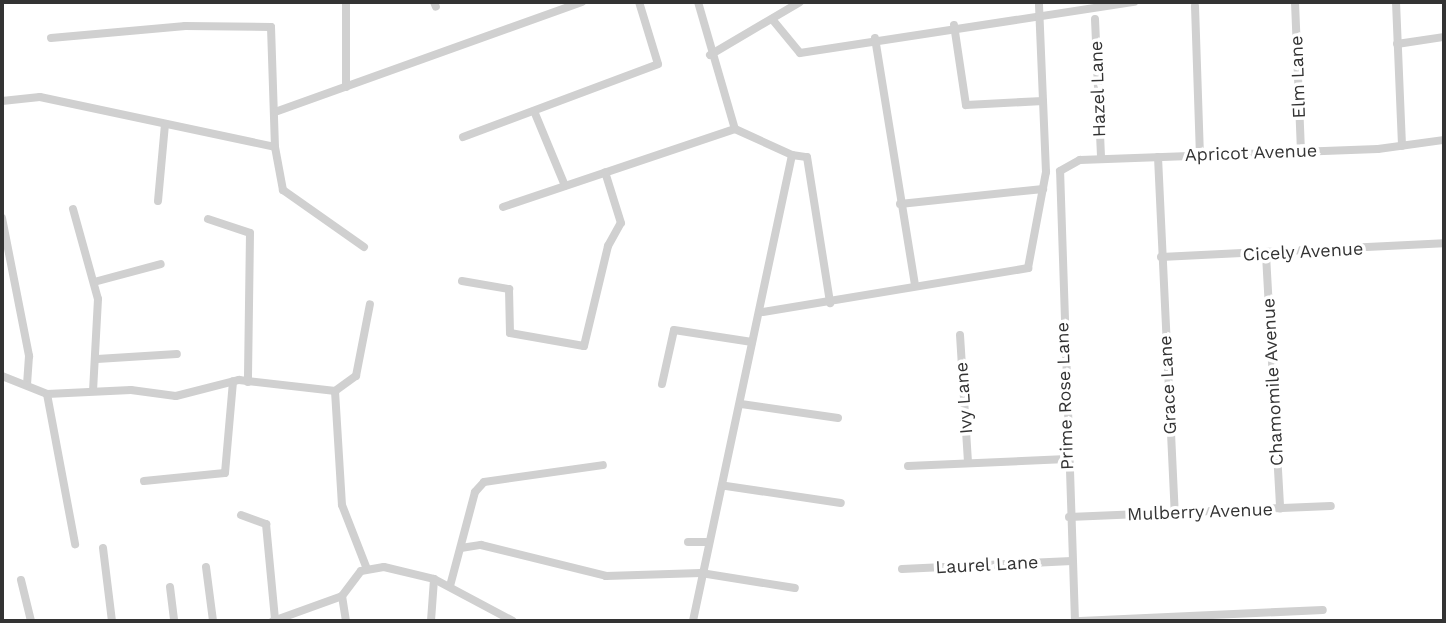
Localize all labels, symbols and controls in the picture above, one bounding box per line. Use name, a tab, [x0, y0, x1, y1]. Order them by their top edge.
street label: Elm Lane	[1286, 35, 1310, 119]
street label: Hazel Lane	[1086, 40, 1110, 138]
street label: Apricot Avenue	[1184, 140, 1318, 166]
street label: Cicely Avenue	[1242, 238, 1364, 266]
street label: Chamomile Avenue	[1258, 297, 1288, 467]
street label: Prime Rose Lane	[1052, 322, 1078, 470]
street label: Grace Lane	[1155, 335, 1181, 435]
street label: Ivy Lane	[951, 361, 977, 435]
street label: Mulberry Avenue	[1126, 499, 1274, 525]
street label: Laurel Lane	[935, 552, 1039, 578]

